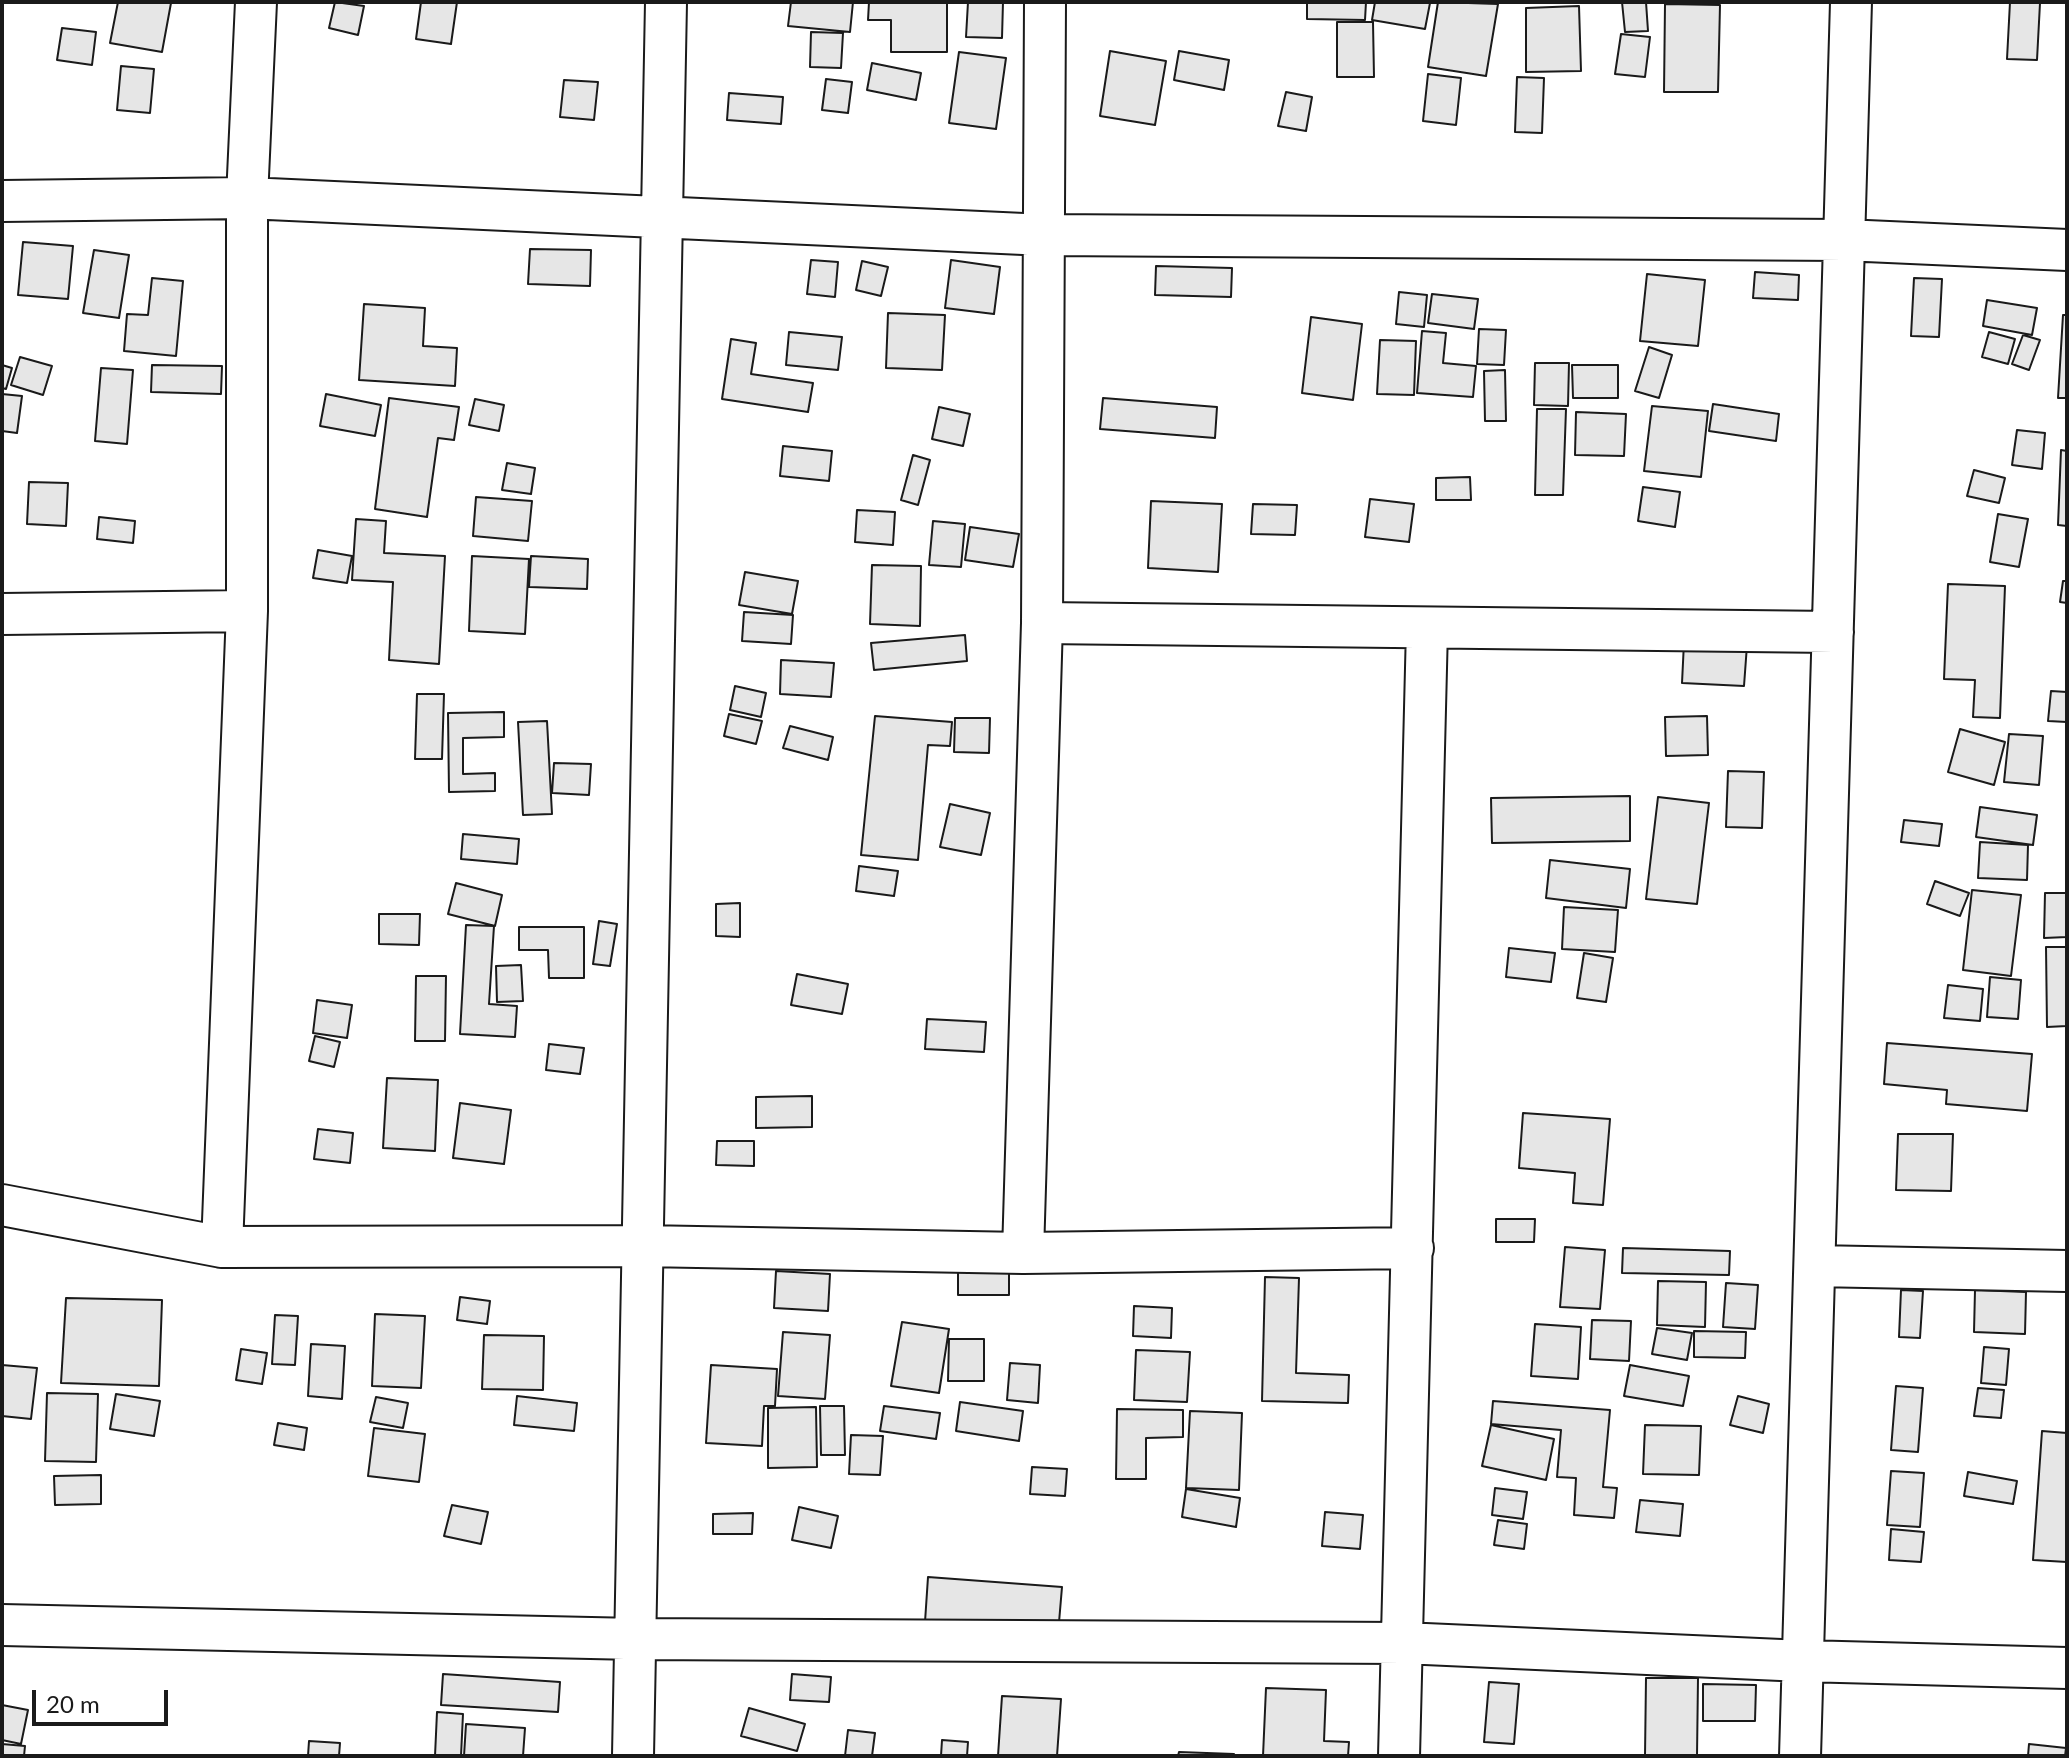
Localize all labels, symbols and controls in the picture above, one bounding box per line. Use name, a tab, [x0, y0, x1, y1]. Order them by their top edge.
scale bar	[36, 1674, 172, 1724]
text: 20 m	[46, 1689, 100, 1718]

